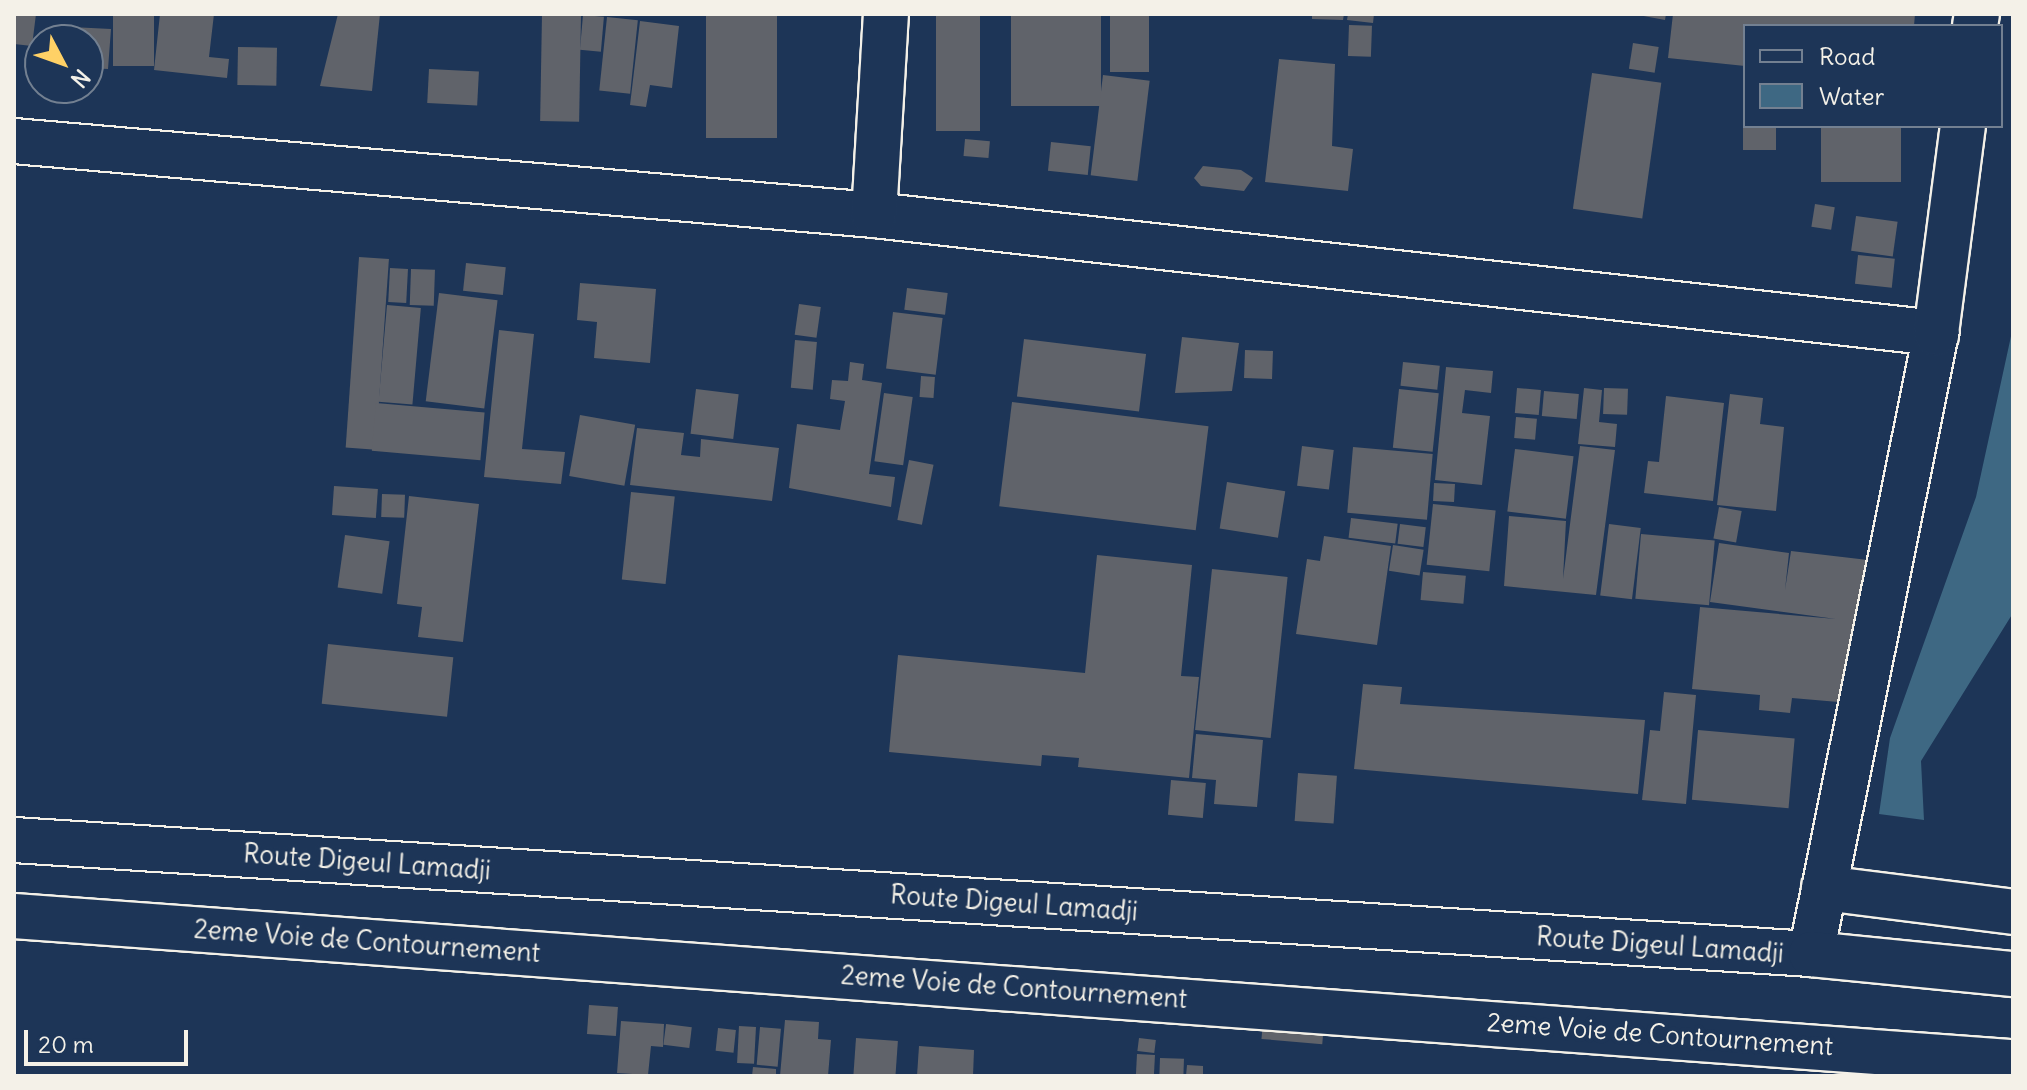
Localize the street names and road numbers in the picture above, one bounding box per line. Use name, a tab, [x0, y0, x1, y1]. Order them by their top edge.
street label: Route Digeul Lamadji	[242, 838, 492, 886]
street label: Route Digeul Lamadji	[889, 879, 1139, 927]
street label: 2eme Voie de Contournement	[193, 913, 541, 969]
street label: Route Digeul Lamadji	[1535, 921, 1785, 969]
street label: 2eme Voie de Contournement	[840, 959, 1188, 1015]
street label: 2eme Voie de Contournement	[1486, 1006, 1834, 1062]

